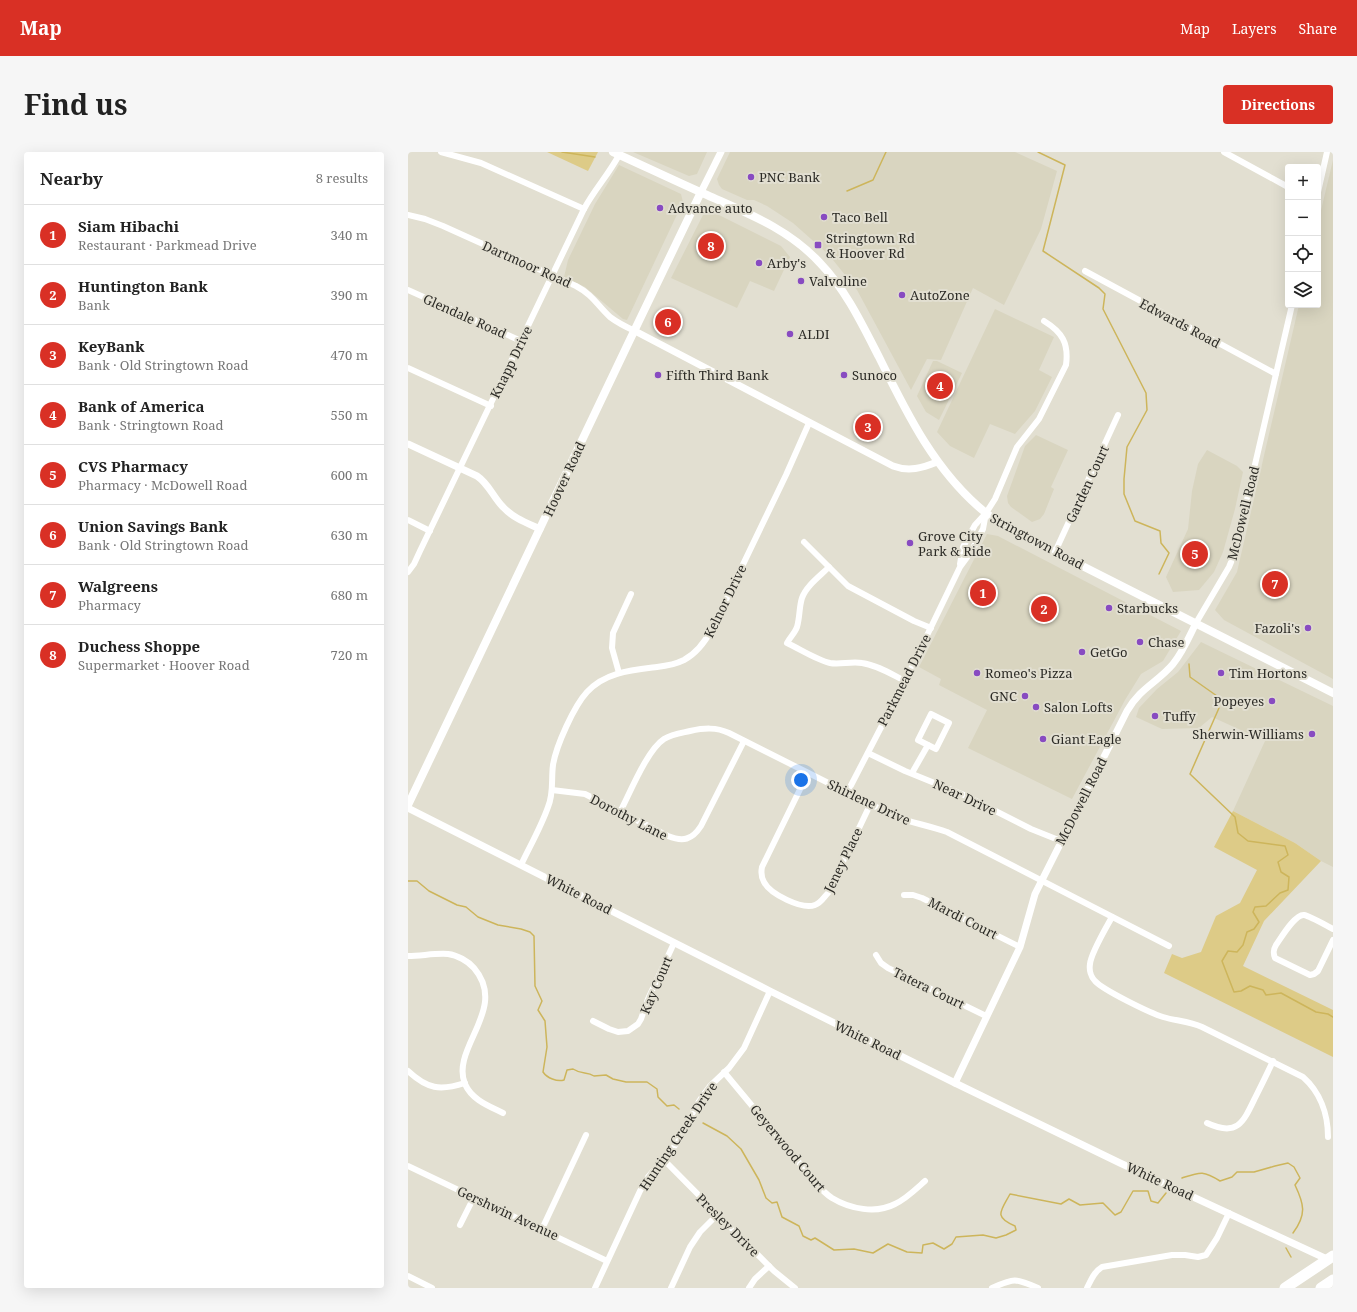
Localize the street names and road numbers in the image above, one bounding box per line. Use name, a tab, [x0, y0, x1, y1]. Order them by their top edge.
street label: Dartmoor Road	[480, 236, 574, 292]
street label: Glendale Road	[420, 290, 510, 342]
street label: Edwards Road	[1136, 294, 1224, 352]
street label: Knapp Drive	[486, 323, 536, 401]
street label: Hoover Road	[539, 439, 589, 519]
street label: Garden Court	[1061, 442, 1113, 526]
street label: McDowell Road	[1223, 464, 1263, 562]
street label: Stringtown Road	[987, 509, 1087, 573]
street label: Kelnor Drive	[699, 561, 751, 641]
street label: Parkmead Drive	[873, 631, 935, 729]
street label: McDowell Road	[1051, 754, 1111, 848]
street label: Near Drive	[930, 774, 1000, 820]
street label: Shirlene Drive	[825, 775, 913, 829]
street label: Dorothy Lane	[587, 790, 671, 844]
street label: Jeney Place	[819, 824, 866, 896]
street label: White Road	[543, 870, 615, 918]
street label: Mardi Court	[925, 893, 1001, 943]
street label: Kay Court	[636, 953, 676, 1017]
street label: Tatera Court	[890, 963, 968, 1013]
street label: White Road	[832, 1016, 904, 1064]
street label: Hunting Creek Drive	[635, 1078, 721, 1194]
street label: Geyerwood Court	[746, 1101, 830, 1196]
street label: White Road	[1123, 1158, 1197, 1204]
street label: Gershwin Avenue	[454, 1182, 562, 1244]
street label: Presley Drive	[692, 1189, 764, 1261]

